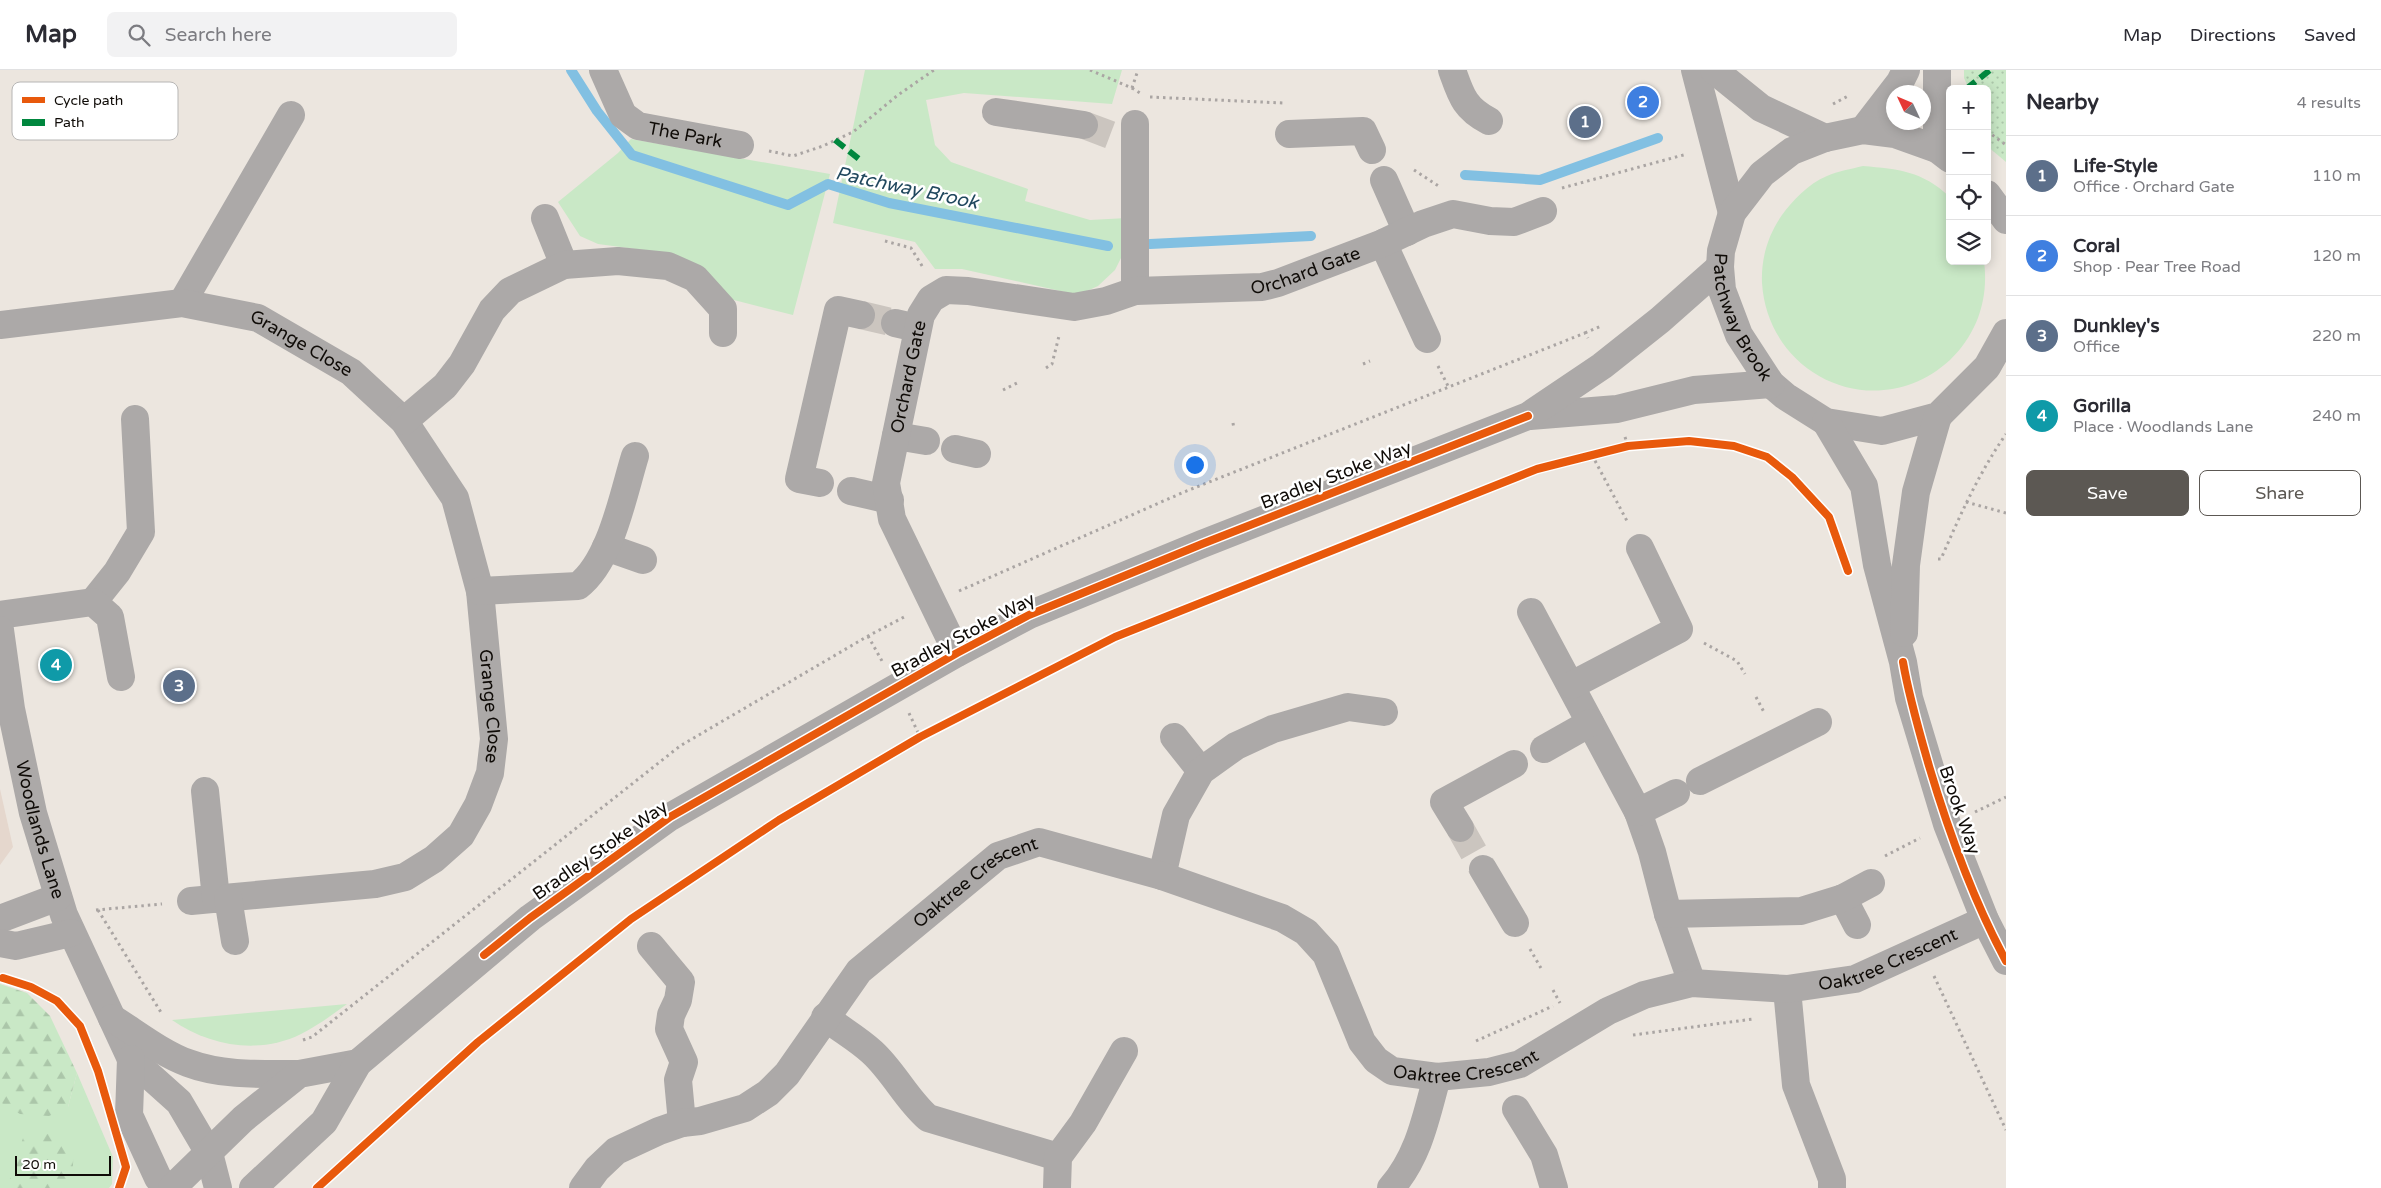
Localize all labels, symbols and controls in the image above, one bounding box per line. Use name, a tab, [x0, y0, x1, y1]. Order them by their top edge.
search box	[107, 12, 457, 57]
text: Map	[25, 20, 77, 49]
icon: search	[125, 21, 153, 49]
text: Search here	[165, 24, 272, 46]
text: Map	[2123, 24, 2162, 46]
text: Directions	[2190, 24, 2276, 46]
text: Saved	[2304, 24, 2356, 46]
legend	[12, 82, 178, 140]
pin: 2	[1627, 83, 1659, 121]
north arrow	[1886, 85, 1931, 130]
map controls	[1946, 85, 1991, 265]
button: +	[1946, 85, 1991, 130]
text: Nearby	[2026, 90, 2099, 115]
text: Cycle path	[54, 92, 123, 109]
text: 4 results	[2297, 93, 2361, 113]
pin: 1	[1569, 103, 1601, 141]
text: Path	[54, 114, 85, 131]
street label: The Park	[646, 117, 725, 153]
button: −	[1946, 130, 1991, 175]
text: Life-Style	[2073, 155, 2158, 177]
water label: Patchway Brook	[833, 162, 982, 214]
text: 1	[2037, 166, 2047, 186]
text: 110 m	[2312, 166, 2361, 186]
button: locate	[1946, 175, 1991, 220]
text: Office · Orchard Gate	[2073, 177, 2235, 197]
button: layers	[1946, 220, 1991, 265]
text: Coral	[2073, 235, 2120, 257]
street label: Orchard Gate	[1250, 242, 1363, 298]
text: 2	[2037, 246, 2047, 266]
text: 120 m	[2312, 246, 2361, 266]
street label: Patchway Brook	[1709, 252, 1777, 385]
text: Shop · Pear Tree Road	[2073, 257, 2241, 277]
street label: Grange Close	[249, 306, 357, 382]
text: Dunkley's	[2073, 315, 2160, 337]
street label: Orchard Gate	[886, 318, 931, 435]
text: 3	[2037, 326, 2047, 346]
text: 220 m	[2312, 326, 2361, 346]
text: Office	[2073, 337, 2120, 357]
text: Gorilla	[2073, 395, 2131, 417]
text: 4	[2037, 406, 2047, 426]
text: 240 m	[2312, 406, 2361, 426]
text: Place · Woodlands Lane	[2073, 417, 2253, 437]
street label: Bradley Stoke Way	[1258, 436, 1415, 514]
your location	[1182, 452, 1208, 478]
button: Save	[2026, 470, 2189, 516]
button: Share	[2199, 470, 2361, 516]
street label: Bradley Stoke Way	[887, 588, 1039, 682]
pin: 4	[40, 646, 72, 684]
street label: Grange Close	[475, 648, 506, 765]
pin: 3	[163, 667, 195, 705]
street label: Woodlands Lane	[11, 759, 69, 902]
street label: Brook Way	[1935, 763, 1986, 858]
street label: Bradley Stoke Way	[528, 795, 672, 905]
street label: Oaktree Crescent	[909, 832, 1041, 933]
street label: Oaktree Crescent	[1817, 923, 1961, 995]
street label: Oaktree Crescent	[1392, 1044, 1543, 1088]
scale bar	[15, 1153, 111, 1176]
text: 20 m	[22, 1156, 56, 1173]

